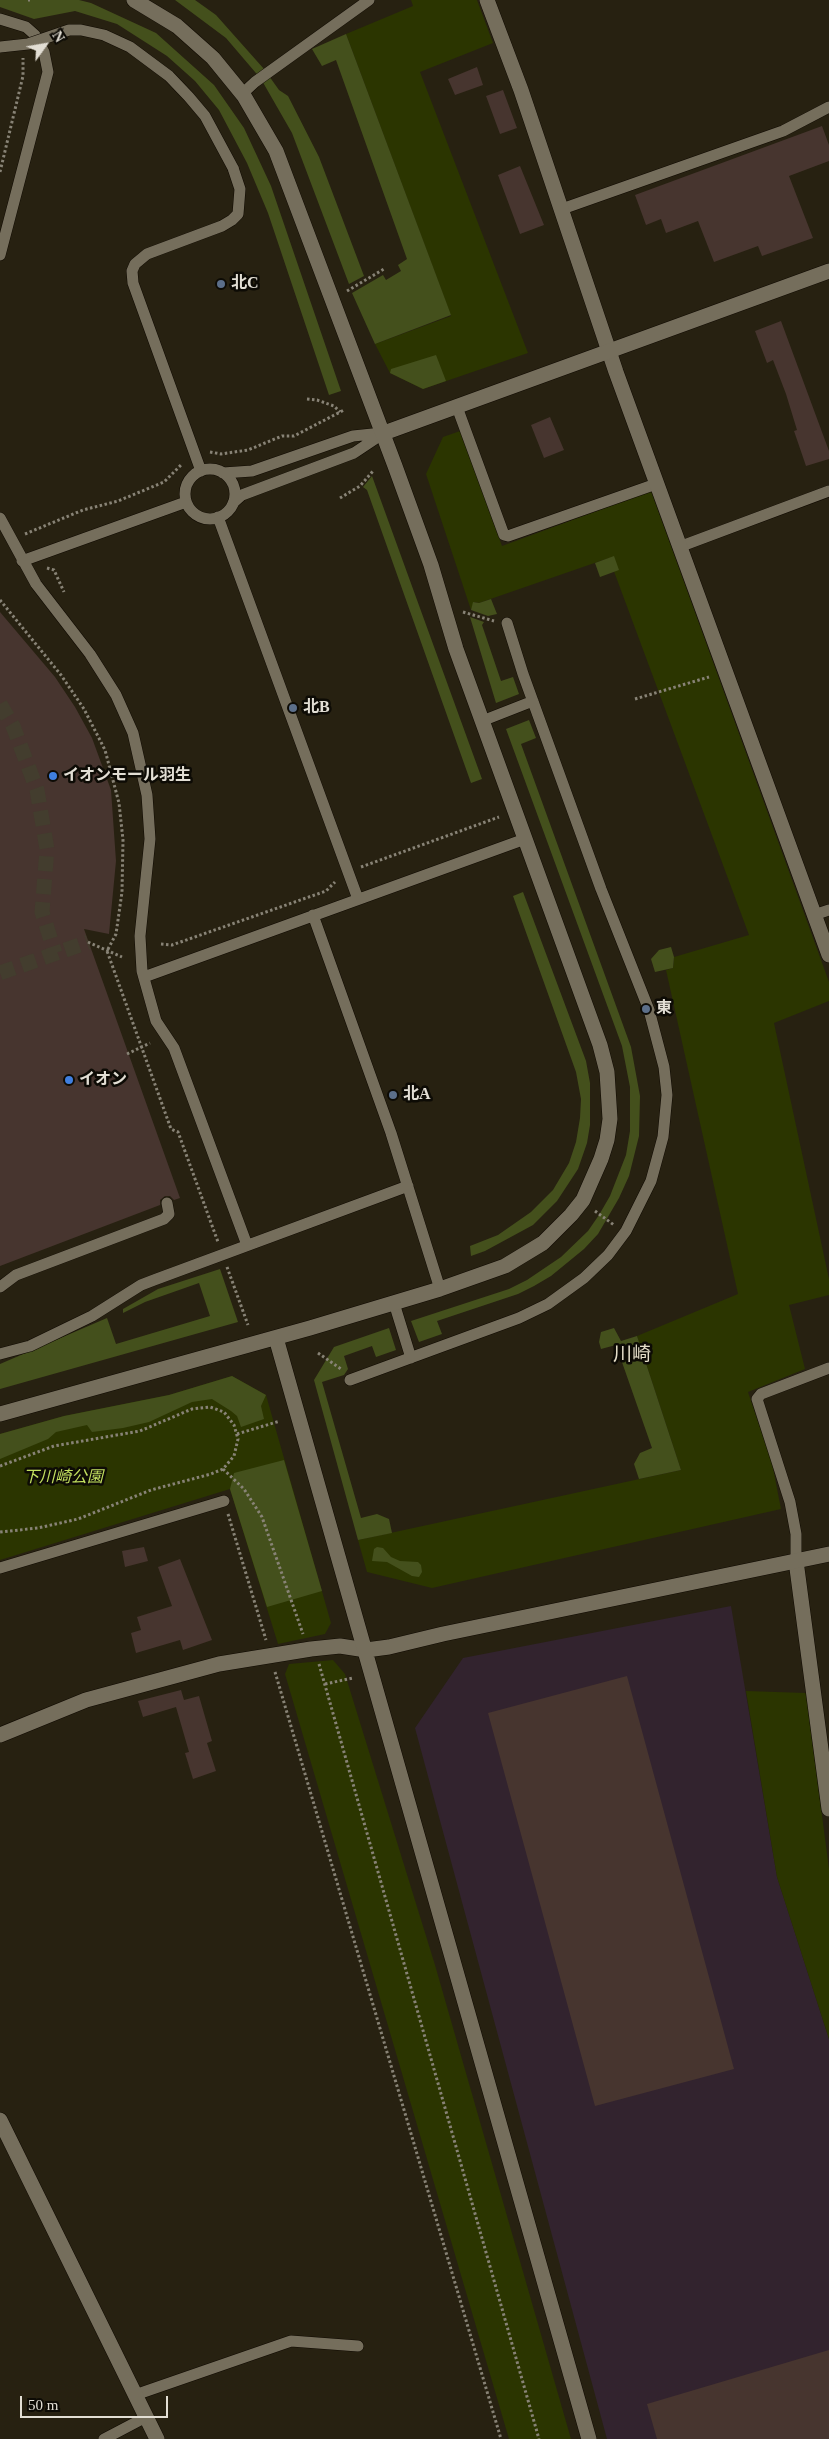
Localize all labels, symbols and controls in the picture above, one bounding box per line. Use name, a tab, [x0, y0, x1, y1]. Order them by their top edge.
north arrow	[20, 20, 70, 70]
text: N	[49, 29, 67, 45]
place label: 北C	[231, 274, 259, 294]
marker: 北C	[215, 278, 227, 290]
place label: 北B	[303, 698, 330, 718]
marker: 北B	[287, 702, 299, 714]
place label: イオンモール羽生	[63, 766, 191, 786]
marker: イオンモール羽生	[47, 770, 59, 782]
place label: 東	[656, 999, 672, 1019]
marker: 東	[640, 1003, 652, 1015]
place label: イオン	[79, 1070, 127, 1090]
marker: イオン	[63, 1074, 75, 1086]
place label: 北A	[403, 1085, 431, 1105]
marker: 北A	[387, 1089, 399, 1101]
district label: 川崎	[613, 1344, 651, 1366]
park label: 下川崎公園	[23, 1468, 103, 1488]
scale bar	[22, 2386, 170, 2418]
text: 50 m	[28, 2397, 58, 2413]

